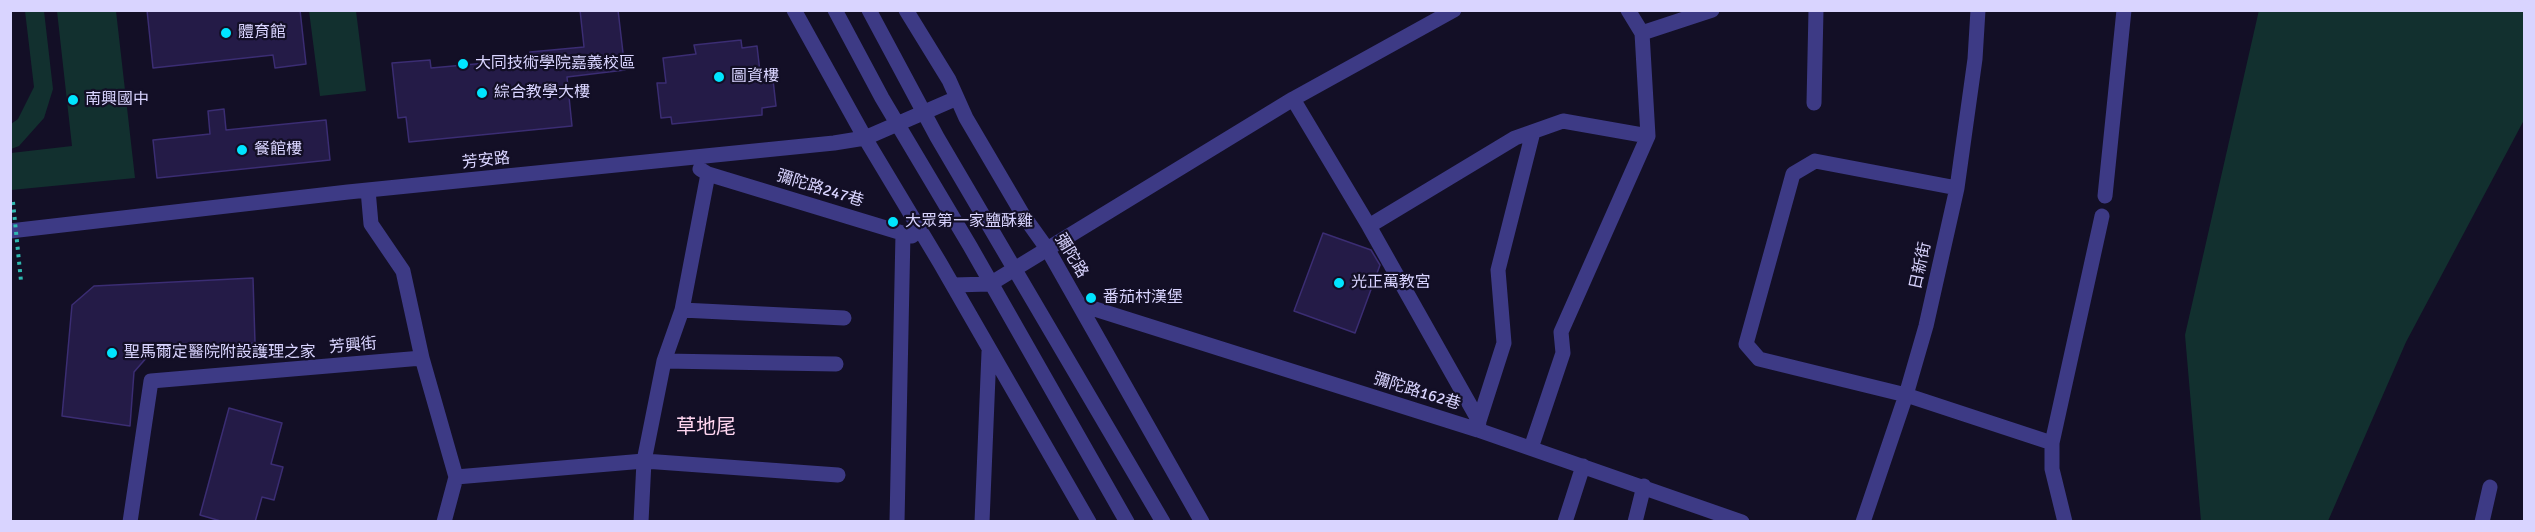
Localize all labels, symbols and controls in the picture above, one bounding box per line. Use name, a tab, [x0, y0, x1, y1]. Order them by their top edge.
place label: 體育館	[238, 23, 286, 43]
marker: 體育館	[219, 26, 233, 40]
place label: 大同技術學院嘉義校區	[475, 54, 635, 74]
marker: 大同技術學院嘉義校區	[456, 57, 470, 71]
place label: 圖資樓	[731, 67, 779, 87]
marker: 圖資樓	[712, 70, 726, 84]
place label: 綜合教學大樓	[494, 83, 590, 103]
marker: 綜合教學大樓	[475, 86, 489, 100]
place label: 南興國中	[85, 90, 149, 110]
marker: 南興國中	[66, 93, 80, 107]
place label: 餐館樓	[254, 140, 302, 160]
marker: 餐館樓	[235, 143, 249, 157]
street label: 芳安路	[461, 149, 511, 173]
street label: 彌陀路247巷	[774, 167, 866, 211]
place label: 大眾第一家鹽酥雞	[905, 212, 1033, 232]
marker: 大眾第一家鹽酥雞	[886, 215, 900, 229]
street label: 彌陀路	[1050, 230, 1092, 282]
street label: 日新街	[1907, 241, 1935, 291]
place label: 光正萬教宮	[1351, 273, 1431, 293]
marker: 光正萬教宮	[1332, 276, 1346, 290]
place label: 番茄村漢堡	[1103, 288, 1183, 308]
marker: 番茄村漢堡	[1084, 291, 1098, 305]
street label: 芳興街	[328, 334, 378, 358]
place label: 聖馬爾定醫院附設護理之家	[124, 343, 316, 363]
marker: 聖馬爾定醫院附設護理之家	[105, 346, 119, 360]
street label: 彌陀路162巷	[1371, 370, 1463, 414]
district label: 草地尾	[676, 416, 736, 440]

